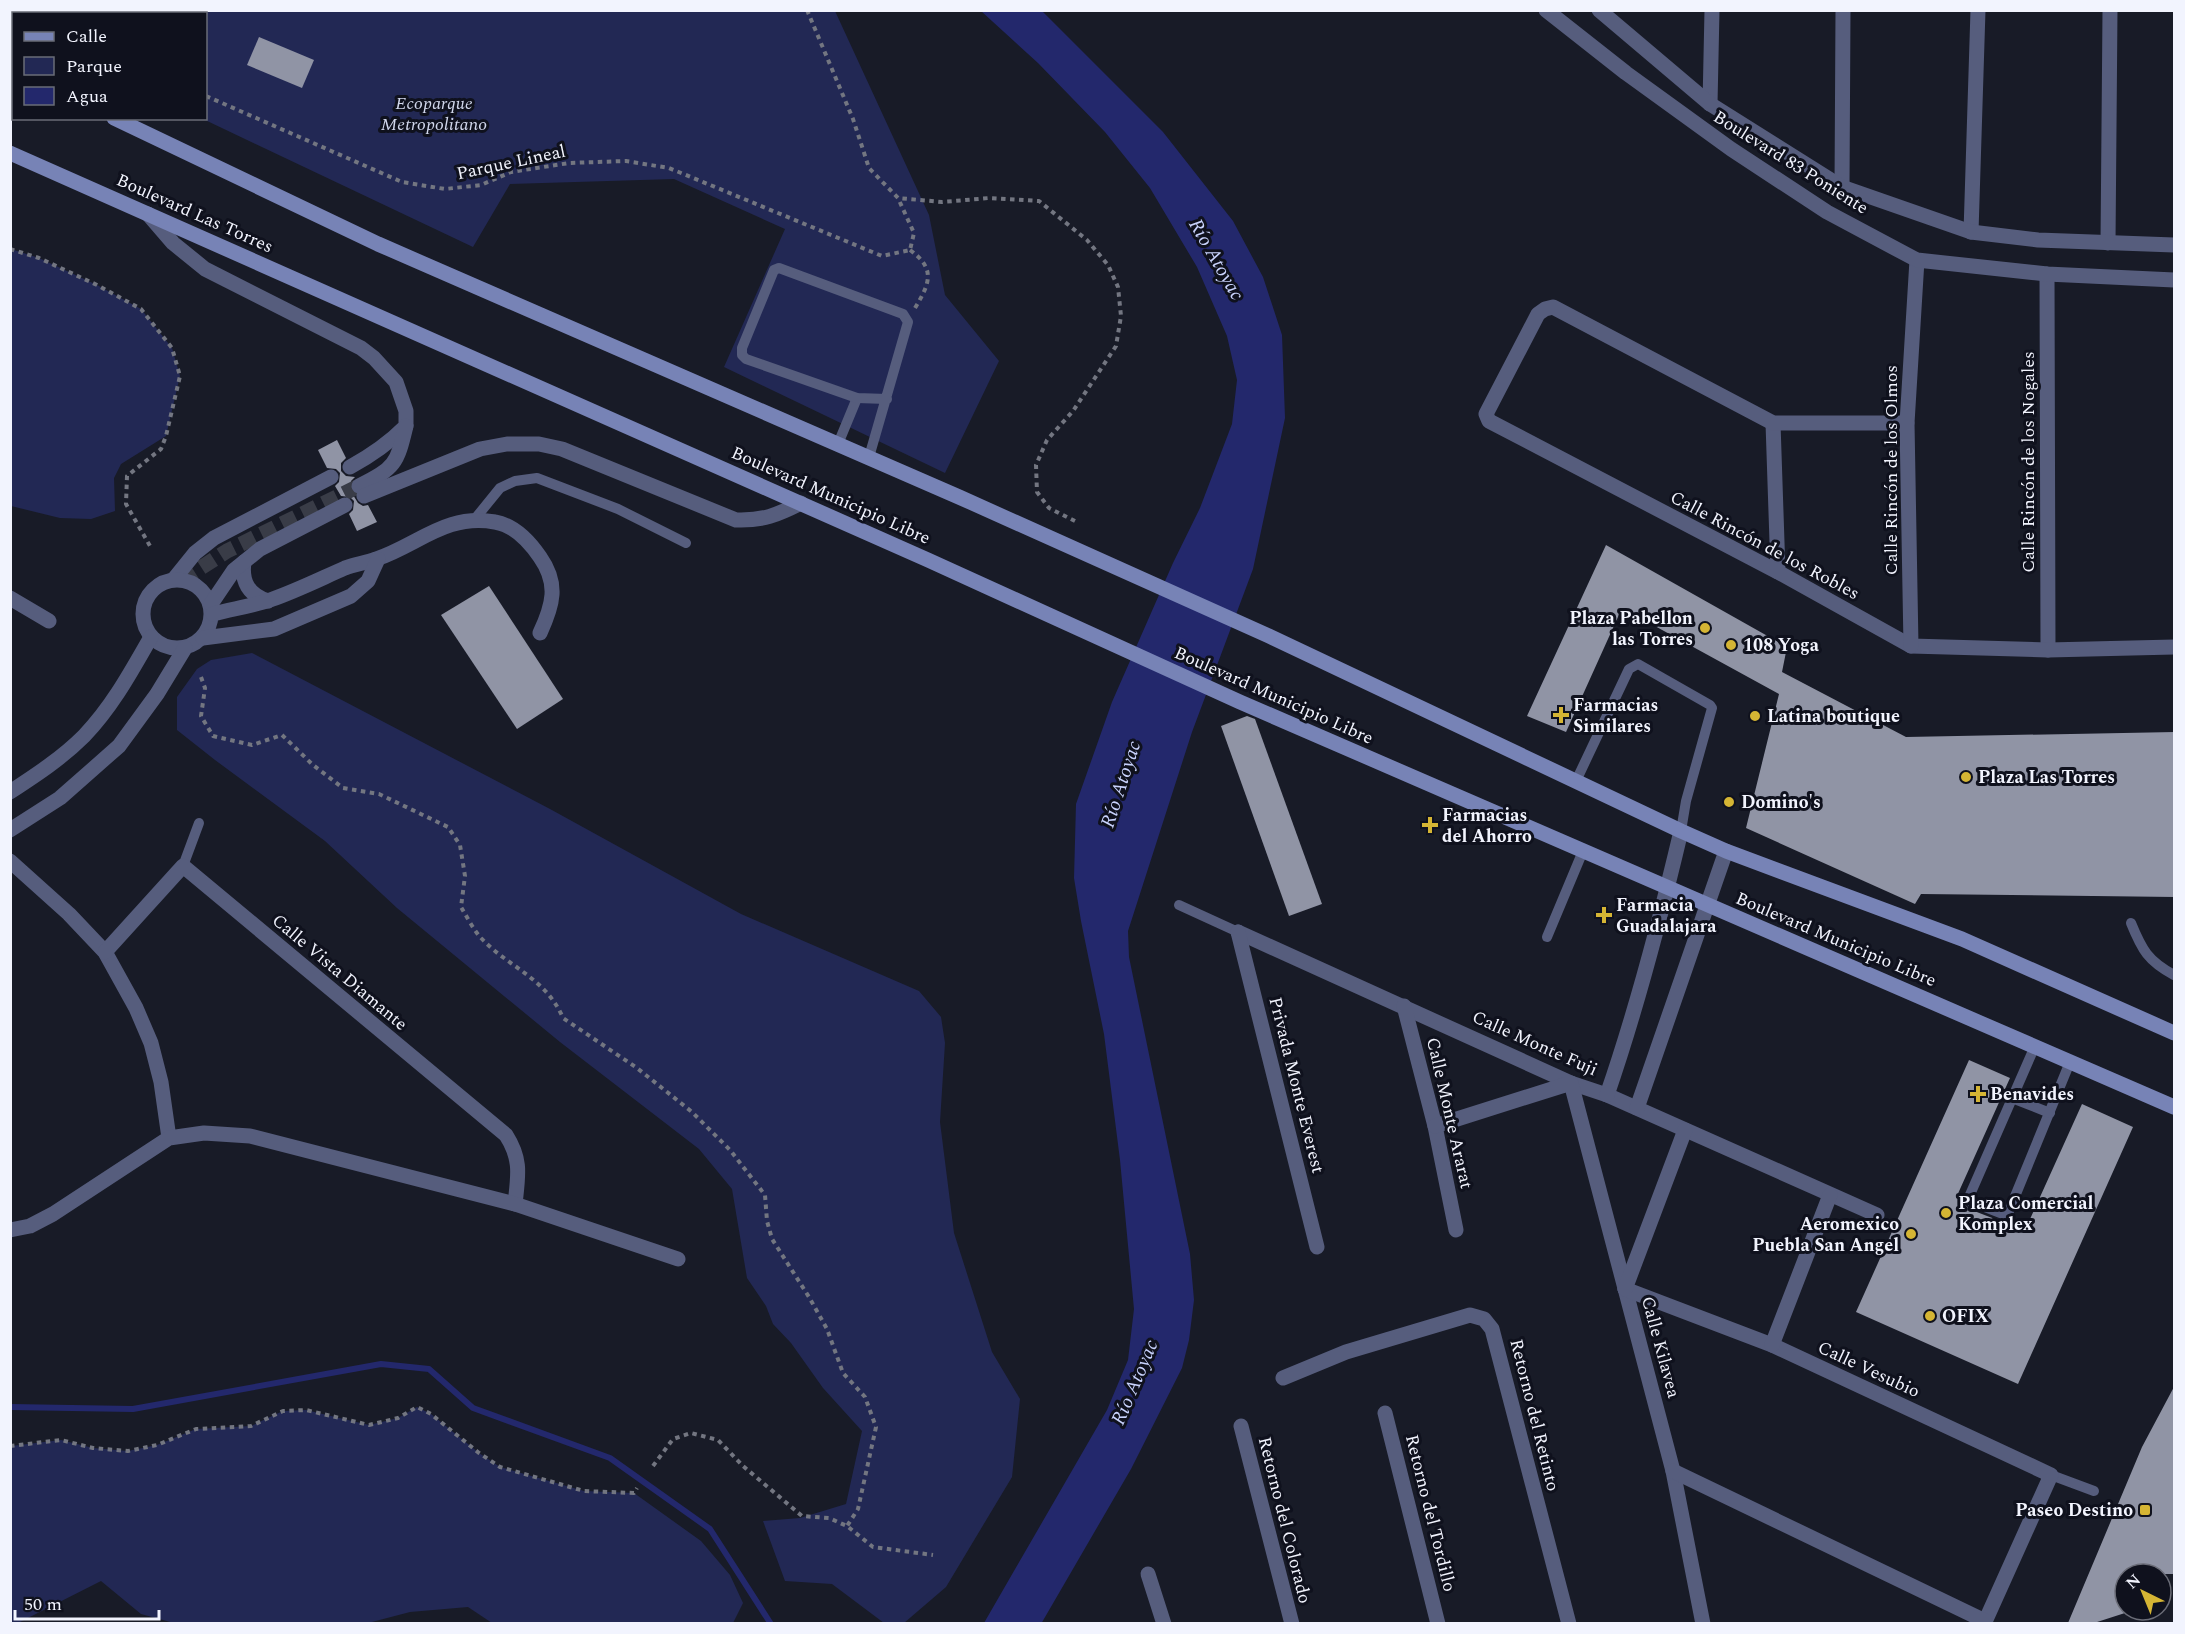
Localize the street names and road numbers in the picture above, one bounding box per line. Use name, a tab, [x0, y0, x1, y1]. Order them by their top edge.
street label: Boulevard 83 Poniente	[1708, 104, 1874, 221]
street label: Parque Lineal	[454, 138, 568, 187]
street label: Boulevard Las Torres	[112, 167, 278, 260]
street label: Calle Rincón de los Nogales	[2015, 351, 2042, 573]
street label: Calle Rincón de los Olmos	[1878, 365, 1905, 575]
street label: Boulevard Municipio Libre	[727, 439, 935, 552]
street label: Calle Rincón de los Robles	[1665, 484, 1864, 607]
street label: Boulevard Municipio Libre	[1170, 639, 1378, 752]
street label: Boulevard Municipio Libre	[1731, 885, 1940, 994]
street label: Calle Vista Diamante	[266, 907, 413, 1037]
street label: Privada Monte Everest	[1262, 994, 1331, 1176]
street label: Calle Monte Fuji	[1468, 1004, 1602, 1083]
street label: Calle Monte Ararat	[1419, 1035, 1480, 1192]
street label: Calle Kilavea	[1634, 1293, 1687, 1401]
street label: Calle Vesubio	[1813, 1334, 1924, 1405]
street label: Retorno del Retinto	[1503, 1336, 1567, 1494]
street label: Retorno del Tordillo	[1398, 1432, 1463, 1595]
street label: Retorno del Colorado	[1251, 1434, 1318, 1606]

